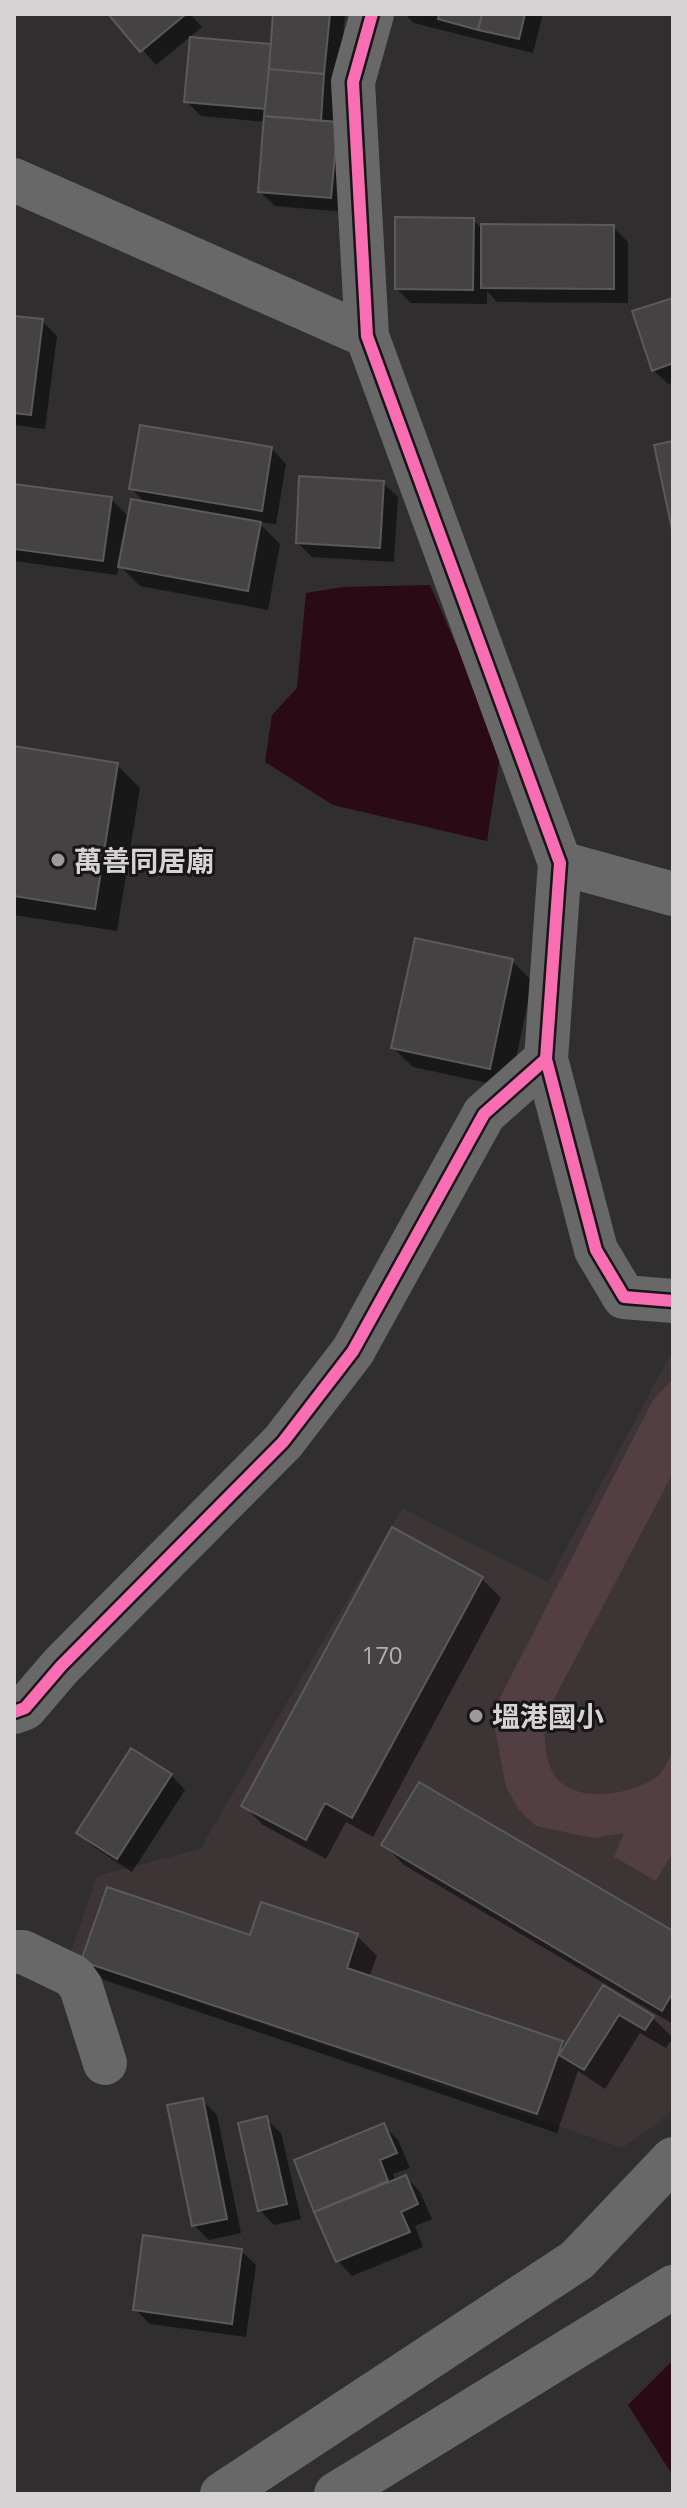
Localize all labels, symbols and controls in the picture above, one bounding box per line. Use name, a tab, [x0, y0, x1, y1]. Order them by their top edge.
place label: 萬善同居廟	[74, 841, 214, 879]
marker: 萬善同居廟	[49, 851, 67, 869]
house number: 170	[361, 1638, 403, 1671]
place label: 塭港國小	[492, 1697, 604, 1735]
marker: 塭港國小	[467, 1707, 485, 1725]

